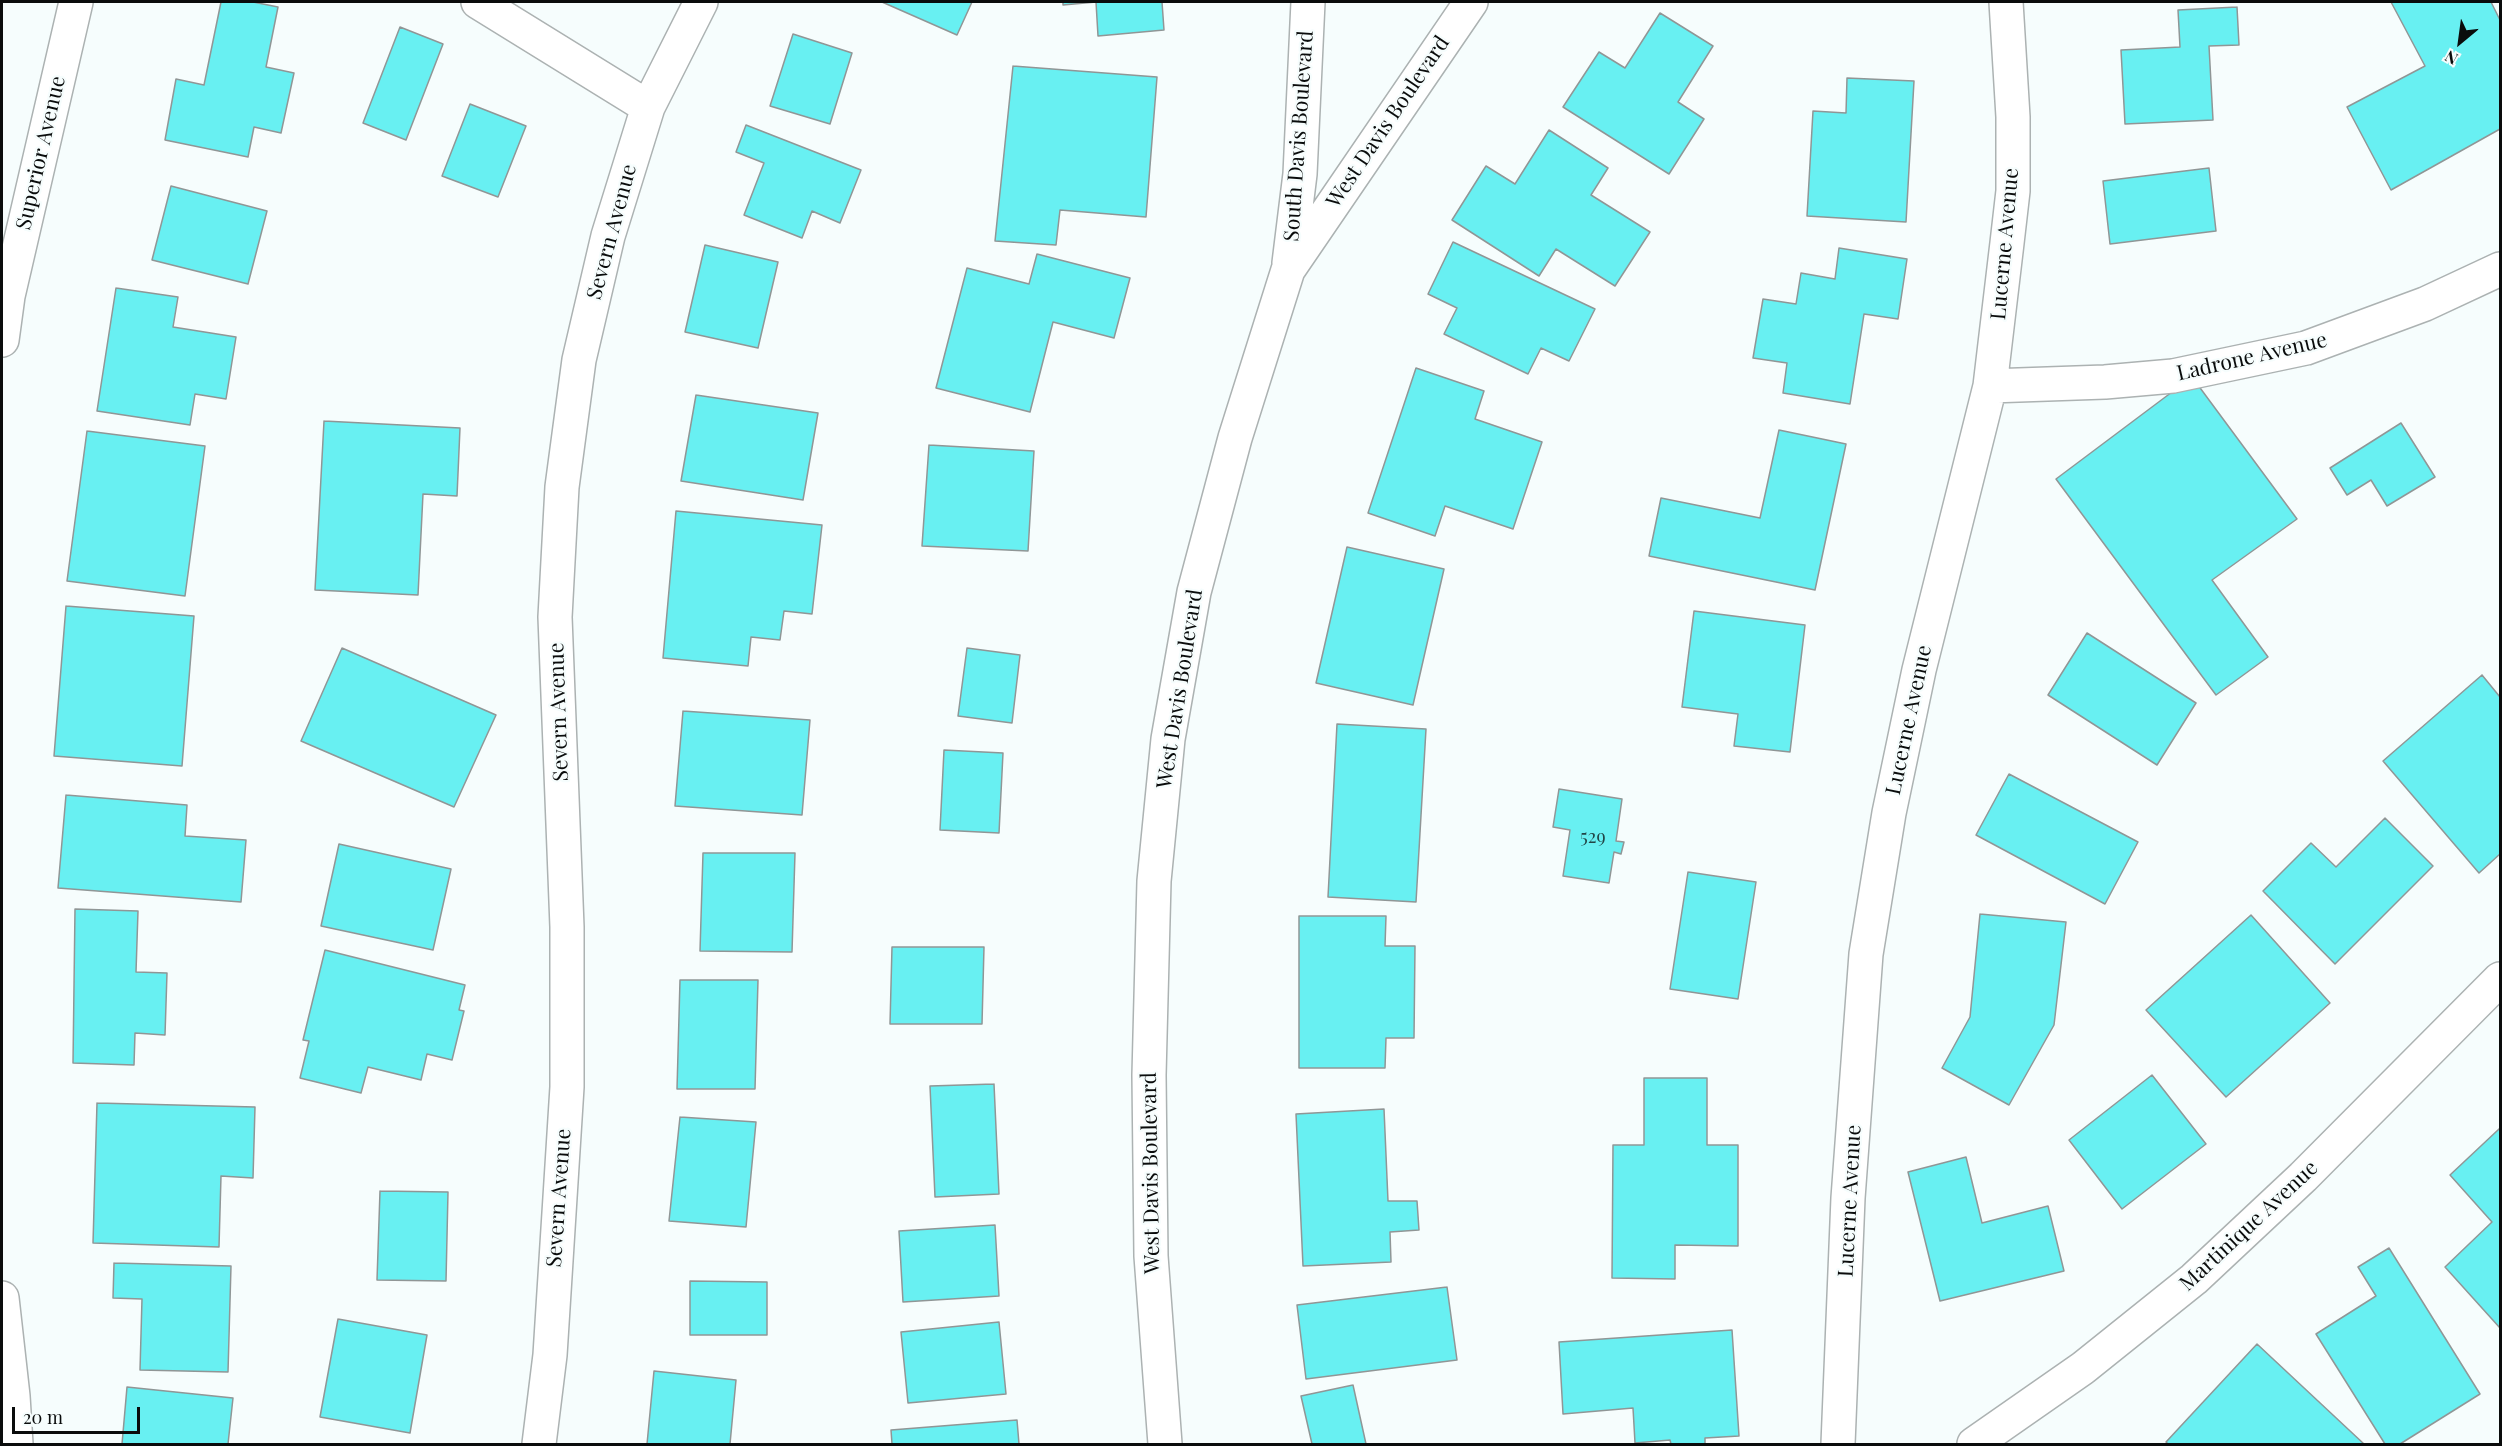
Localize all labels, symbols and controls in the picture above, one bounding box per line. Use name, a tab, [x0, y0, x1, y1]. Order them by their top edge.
north arrow	[2430, 12, 2490, 72]
street label: South Davis Boulevard	[1279, 30, 1319, 242]
street label: West Davis Boulevard	[1321, 31, 1455, 213]
text: N	[2441, 46, 2461, 70]
street label: Superior Avenue	[11, 74, 71, 232]
street label: Severn Avenue	[582, 162, 642, 302]
street label: Lucerne Avenue	[1986, 167, 2024, 321]
street label: Ladrone Avenue	[2175, 327, 2329, 387]
street label: West Davis Boulevard	[1152, 587, 1208, 791]
street label: Severn Avenue	[544, 642, 574, 782]
street label: Lucerne Avenue	[1881, 643, 1937, 797]
house number: 529	[1580, 826, 1606, 848]
street label: West Davis Boulevard	[1137, 1072, 1165, 1274]
street label: Lucerne Avenue	[1833, 1124, 1867, 1278]
street label: Severn Avenue	[542, 1128, 576, 1268]
street label: Martinique Avenue	[2175, 1156, 2323, 1296]
scale bar	[15, 1395, 142, 1433]
text: 20 m	[23, 1405, 63, 1429]

